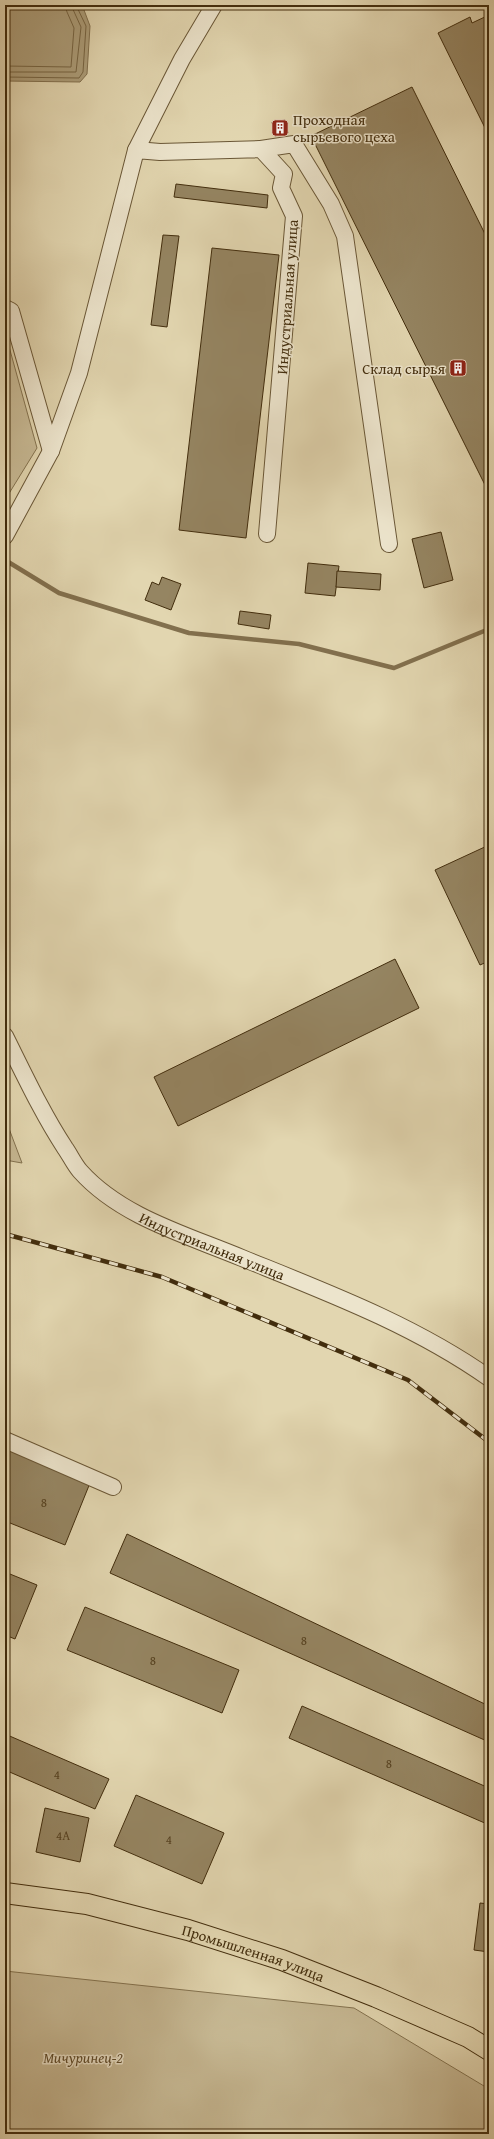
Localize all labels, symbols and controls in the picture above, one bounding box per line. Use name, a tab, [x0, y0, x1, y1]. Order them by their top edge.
place label: Проходная сырьевого цеха	[293, 109, 396, 147]
building icon: Проходная сырьевого цеха	[270, 118, 290, 138]
street label: Индустриальная улица	[271, 218, 303, 375]
place label: Склад сырья	[362, 358, 445, 379]
building icon: Склад сырья	[448, 358, 468, 378]
street label: Индустриальная улица	[136, 1206, 289, 1285]
house number: 8	[41, 1493, 47, 1512]
house number: 8	[301, 1631, 307, 1650]
house number: 8	[150, 1651, 156, 1670]
house number: 8	[386, 1754, 392, 1773]
house number: 4	[54, 1765, 60, 1784]
house number: 4А	[56, 1826, 70, 1845]
house number: 4	[166, 1830, 172, 1849]
street label: Промышленная улица	[180, 1918, 328, 1987]
park label: Мичуринец-2	[43, 2047, 123, 2068]

